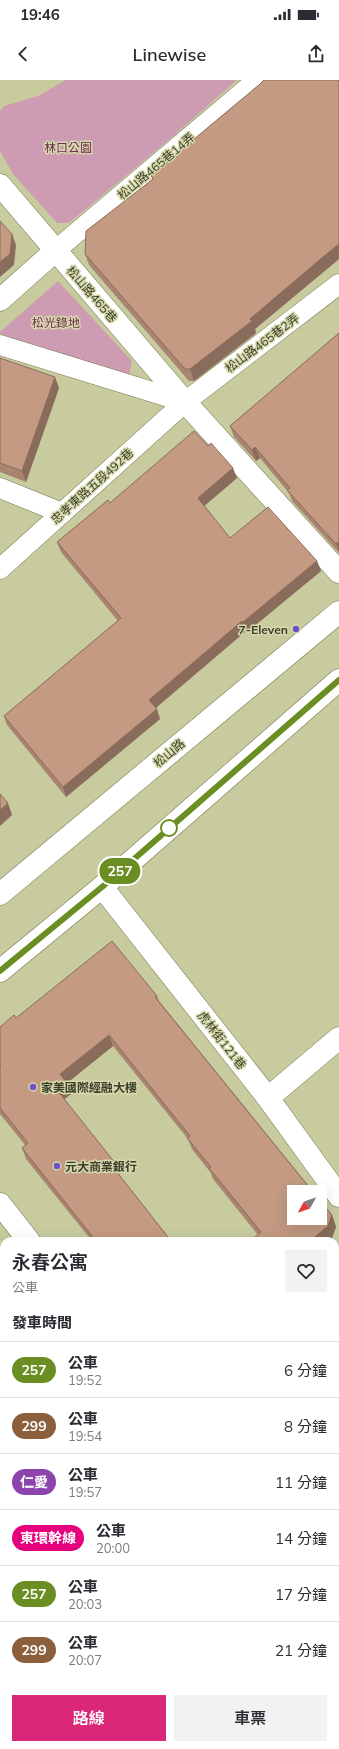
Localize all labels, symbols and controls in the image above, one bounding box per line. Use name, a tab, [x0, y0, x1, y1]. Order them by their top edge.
text: 19:46	[20, 5, 60, 24]
icon: back	[12, 43, 34, 65]
text: Linewise	[133, 43, 206, 66]
icon: share	[305, 43, 327, 65]
street label: 松山路465巷14弄	[114, 129, 198, 203]
park label: 林口公園	[44, 140, 92, 155]
street label: 松山路465巷	[64, 263, 120, 325]
street label: 松山路465巷2弄	[222, 310, 302, 376]
park label: 松光錄地	[32, 315, 80, 330]
street label: 忠孝東路五段492巷	[48, 445, 136, 527]
place label: 7-Eleven	[239, 622, 288, 637]
marker: 7-Eleven	[291, 624, 301, 634]
street label: 松山路	[150, 736, 188, 770]
unlabelled marker	[160, 819, 178, 837]
line badge: 257	[97, 858, 143, 884]
text: 257	[107, 862, 133, 880]
street label: 虎林街121巷	[195, 1008, 249, 1072]
place label: 家美國際經融大樓	[41, 1080, 137, 1095]
marker: 家美國際經融大樓	[28, 1082, 38, 1092]
place label: 元大商業銀行	[65, 1159, 137, 1174]
marker: 元大商業銀行	[52, 1161, 62, 1171]
north arrow	[287, 1185, 327, 1225]
map controls	[287, 1185, 327, 1225]
text: 永春公寓	[12, 1250, 88, 1274]
button: heart	[285, 1250, 327, 1292]
text: 公車	[12, 1279, 38, 1295]
text: 發車時間	[12, 1313, 72, 1332]
text: 公車	[68, 1353, 98, 1372]
text: 257	[21, 1361, 47, 1379]
text: 6 分鐘	[284, 1361, 327, 1380]
text: 19:52	[68, 1372, 102, 1388]
text: 公車	[68, 1409, 98, 1428]
text: 299	[21, 1417, 47, 1435]
text: 8 分鐘	[284, 1417, 327, 1436]
text: 19:54	[68, 1428, 102, 1444]
text: 公車	[68, 1465, 98, 1484]
text: 仁愛	[20, 1473, 48, 1491]
text: 11 分鐘	[275, 1473, 327, 1492]
text: 19:57	[68, 1484, 102, 1500]
text: 公車	[96, 1521, 126, 1540]
text: 東環幹線	[20, 1529, 76, 1547]
text: 14 分鐘	[275, 1529, 327, 1548]
text: 20:00	[96, 1540, 130, 1556]
text: 公車	[68, 1577, 98, 1596]
text: 257	[21, 1585, 47, 1603]
text: 17 分鐘	[275, 1585, 327, 1604]
text: 20:03	[68, 1596, 102, 1612]
text: 公車	[68, 1633, 98, 1652]
text: 299	[21, 1641, 47, 1659]
text: 21 分鐘	[275, 1641, 327, 1660]
text: 20:07	[68, 1652, 102, 1668]
button: 路線	[12, 1695, 166, 1741]
button: 車票	[174, 1695, 327, 1741]

